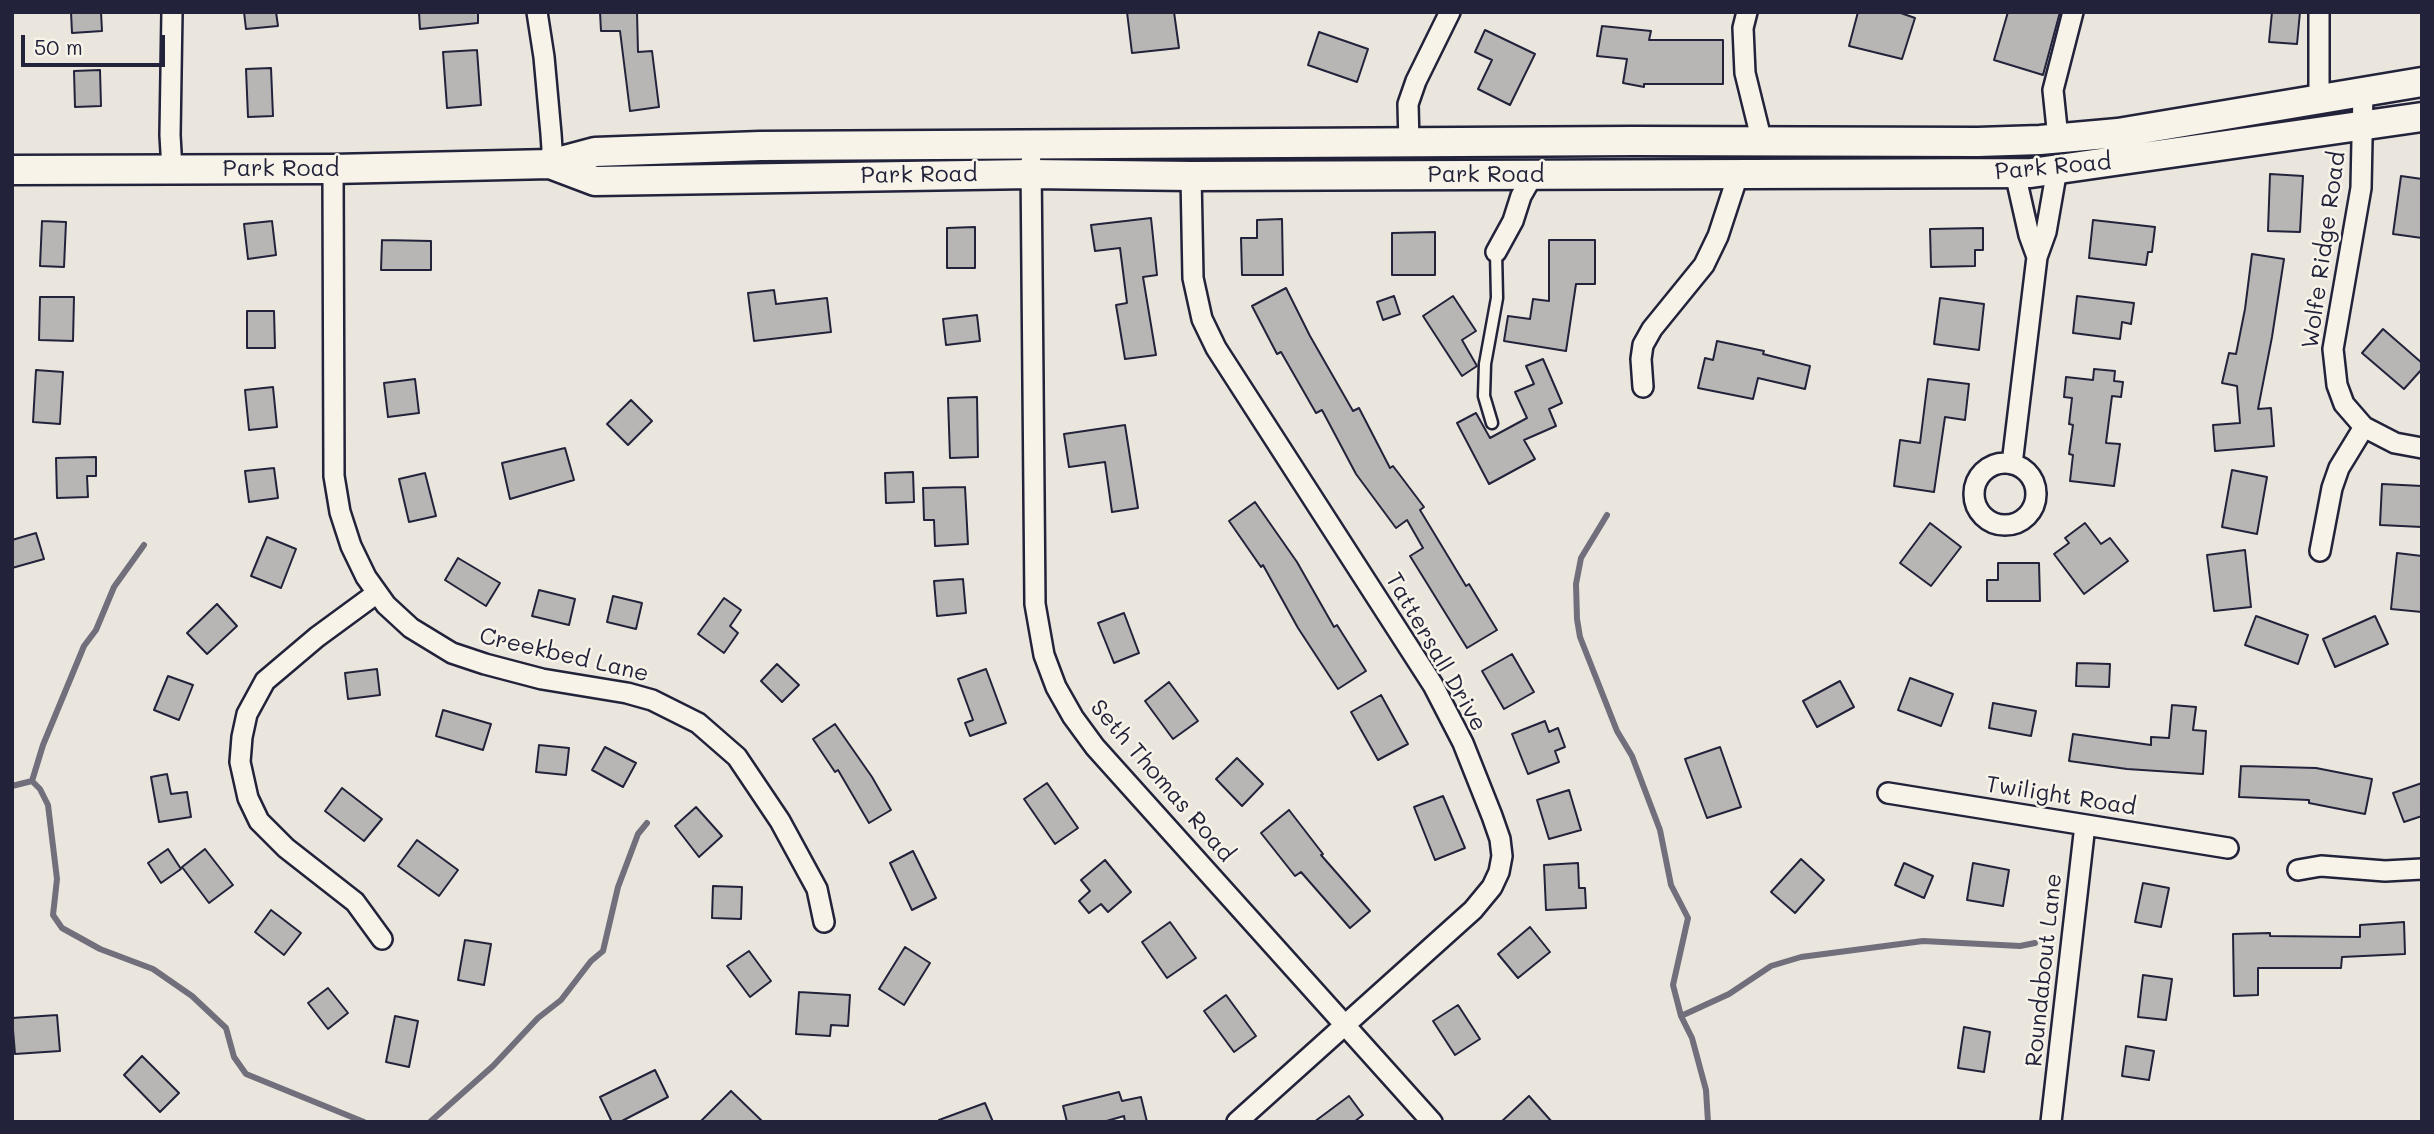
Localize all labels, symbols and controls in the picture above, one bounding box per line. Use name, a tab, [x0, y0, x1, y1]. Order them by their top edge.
scale bar	[24, 21, 168, 65]
text: 50 m	[34, 33, 83, 60]
street label: Park Road	[1994, 148, 2112, 186]
street label: Wolfe Ridge Road	[2297, 150, 2351, 350]
street label: Park Road	[223, 155, 339, 183]
street label: Park Road	[860, 160, 978, 190]
street label: Park Road	[1428, 161, 1544, 189]
street label: Tattersall Drive	[1379, 568, 1493, 736]
street label: Creekbed Lane	[477, 622, 651, 688]
street label: Seth Thomas Road	[1084, 694, 1240, 868]
street label: Twilight Road	[1984, 771, 2138, 821]
street label: Roundabout Lane	[2020, 872, 2068, 1068]

